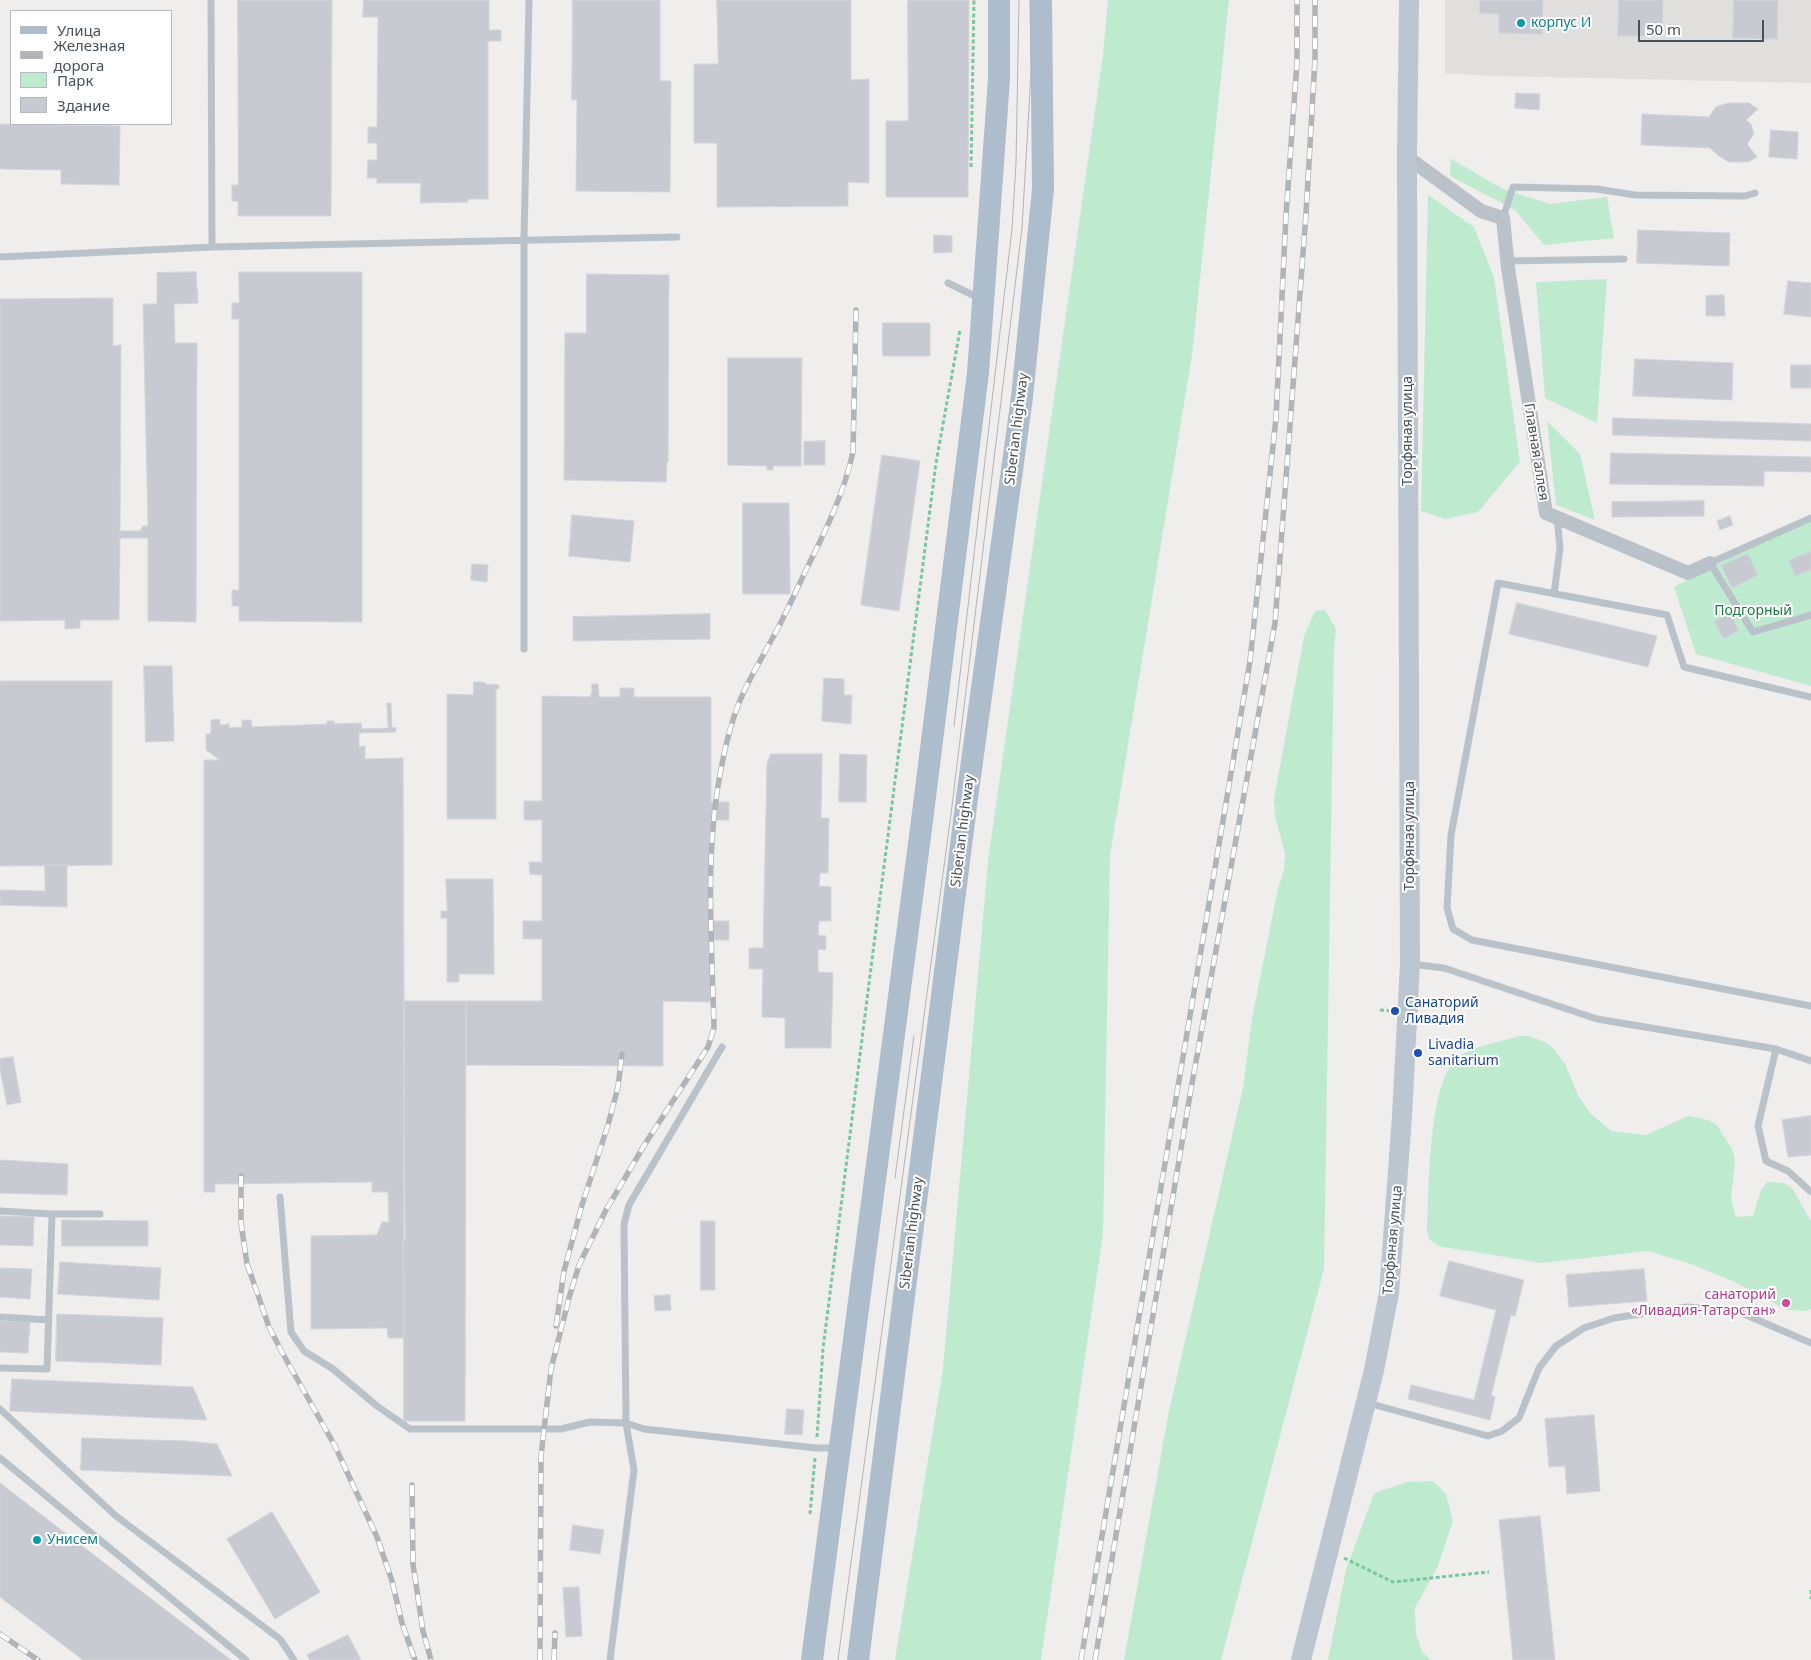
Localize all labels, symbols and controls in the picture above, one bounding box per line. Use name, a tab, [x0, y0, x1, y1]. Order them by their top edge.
legend	[10, 10, 172, 125]
scale bar	[1641, 10, 1767, 42]
place label: корпус И	[1531, 15, 1591, 31]
marker: корпус И	[1515, 17, 1527, 29]
text: 50 m	[1646, 19, 1681, 39]
text: Улица	[57, 20, 101, 40]
text: Железная дорога	[53, 35, 126, 75]
text: Парк	[57, 70, 93, 90]
text: Здание	[57, 95, 110, 115]
street label: Siberian highway	[1002, 372, 1032, 486]
street label: Торфяная улица	[1400, 376, 1416, 486]
street label: Главная аллея	[1520, 402, 1552, 502]
park label: Подгорный	[1714, 603, 1792, 619]
street label: Siberian highway	[948, 774, 978, 888]
street label: Торфяная улица	[1402, 781, 1418, 891]
place label: Санаторий Ливадия	[1405, 995, 1479, 1028]
marker: Санаторий Ливадия	[1389, 1005, 1401, 1017]
place label: Livadia sanitarium	[1428, 1037, 1499, 1070]
marker: Livadia sanitarium	[1412, 1047, 1424, 1059]
street label: Siberian highway	[897, 1176, 927, 1290]
street label: Торфяная улица	[1380, 1184, 1406, 1296]
place label: санаторий «Ливадия-Татарстан»	[1631, 1287, 1776, 1320]
marker: санаторий «Ливадия-Татарстан»	[1780, 1297, 1792, 1309]
place label: Унисем	[47, 1532, 98, 1548]
marker: Унисем	[31, 1534, 43, 1546]

